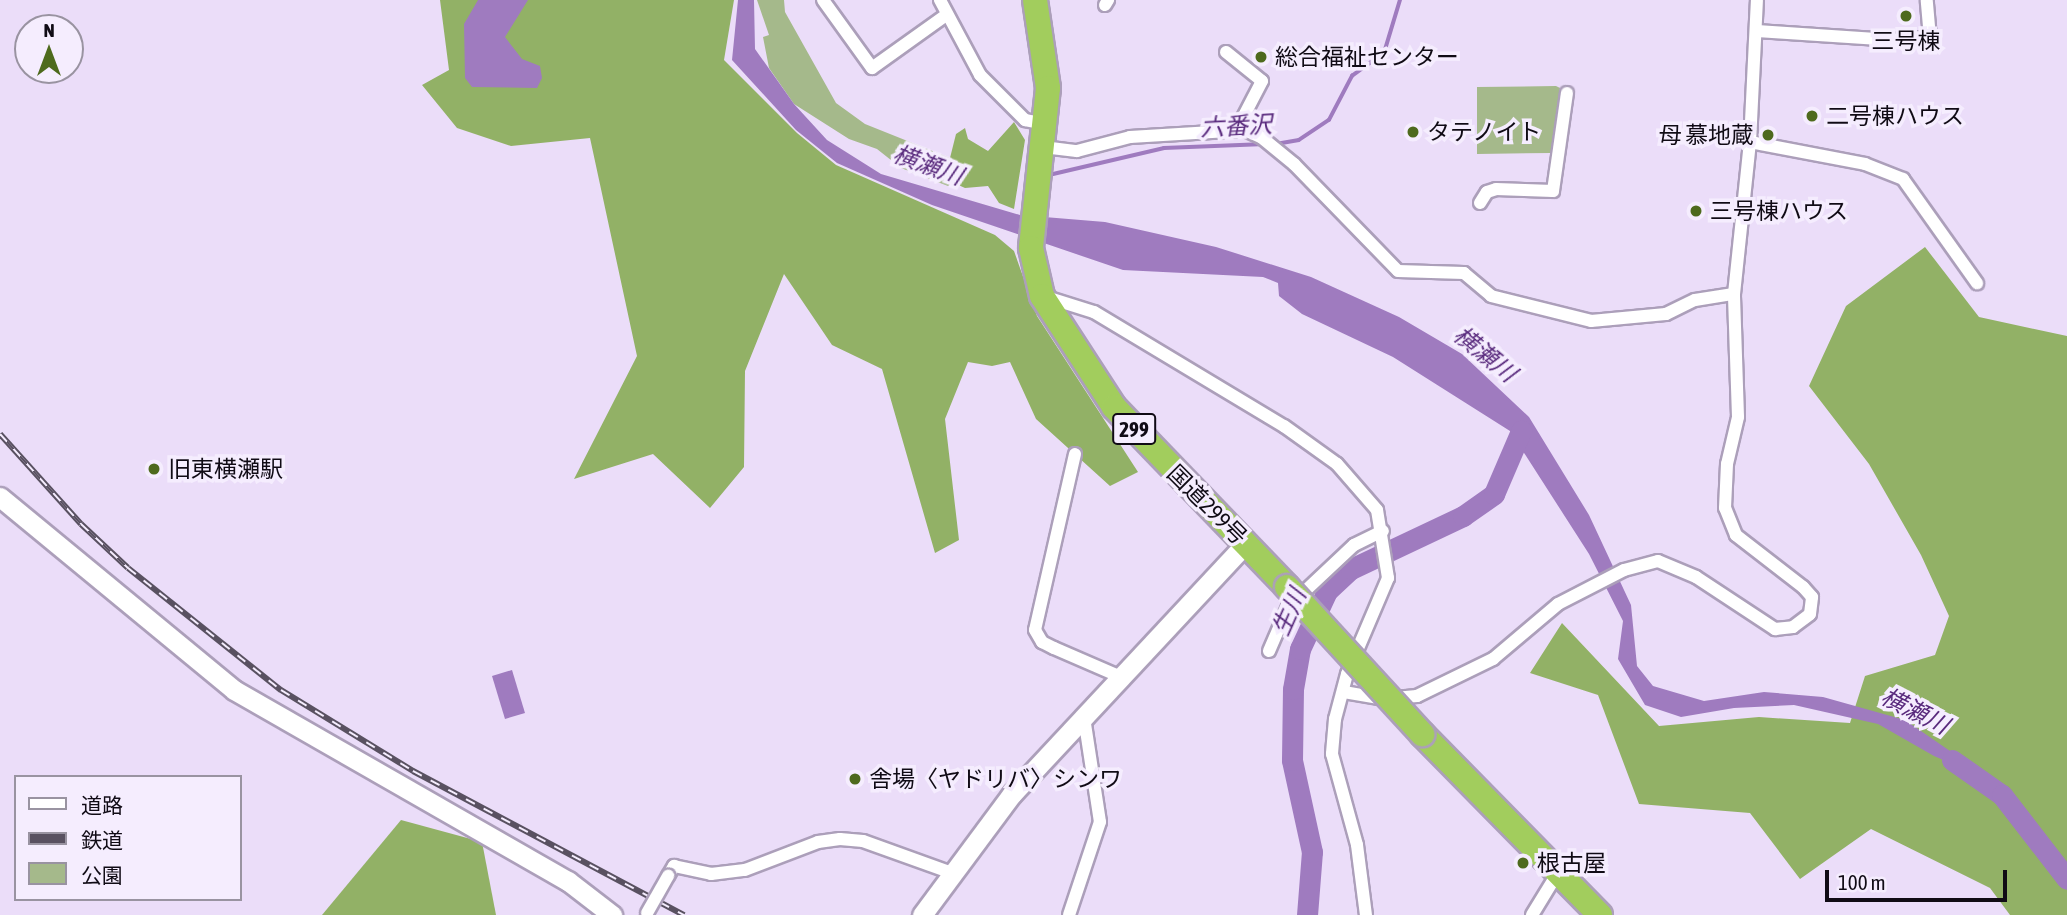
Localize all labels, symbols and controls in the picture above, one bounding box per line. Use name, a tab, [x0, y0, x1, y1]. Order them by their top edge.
marker: 三号棟	[1898, 8, 1914, 24]
north arrow	[14, 14, 84, 84]
text: N	[43, 19, 55, 41]
place label: 三号棟	[1872, 27, 1940, 55]
place label: 総合福祉センター	[1275, 43, 1459, 71]
marker: 総合福祉センター	[1253, 49, 1269, 65]
place label: 二号棟ハウス	[1826, 102, 1964, 130]
marker: 二号棟ハウス	[1804, 108, 1820, 124]
water label: 六番沢	[1199, 110, 1273, 142]
place label: タテノイト	[1427, 118, 1542, 146]
place label: 母 慕地蔵	[1659, 121, 1754, 149]
marker: タテノイト	[1405, 124, 1421, 140]
marker: 母 慕地蔵	[1760, 127, 1776, 143]
water label: 横瀬川	[889, 139, 967, 191]
place label: 三号棟ハウス	[1710, 197, 1848, 225]
marker: 三号棟ハウス	[1688, 203, 1704, 219]
water label: 横瀬川	[1448, 320, 1522, 388]
road number: 299	[1111, 412, 1157, 446]
place label: 旧東横瀬駅	[168, 455, 283, 483]
street label: 国道299号	[1161, 459, 1253, 551]
marker: 旧東横瀬駅	[146, 461, 162, 477]
water label: 生川	[1266, 584, 1312, 640]
water label: 横瀬川	[1876, 682, 1954, 740]
place label: 舎場〈ヤドリバ〉シンワ	[869, 765, 1122, 793]
marker: 舎場〈ヤドリバ〉シンワ	[847, 771, 863, 787]
legend	[14, 775, 242, 901]
text: 道路	[81, 793, 123, 817]
text: 鉄道	[81, 828, 123, 852]
place label: 根古屋	[1537, 849, 1606, 877]
marker: 根古屋	[1515, 855, 1531, 871]
scale bar	[1829, 856, 2011, 900]
text: 公園	[81, 863, 123, 887]
text: 100 m	[1838, 870, 1886, 894]

